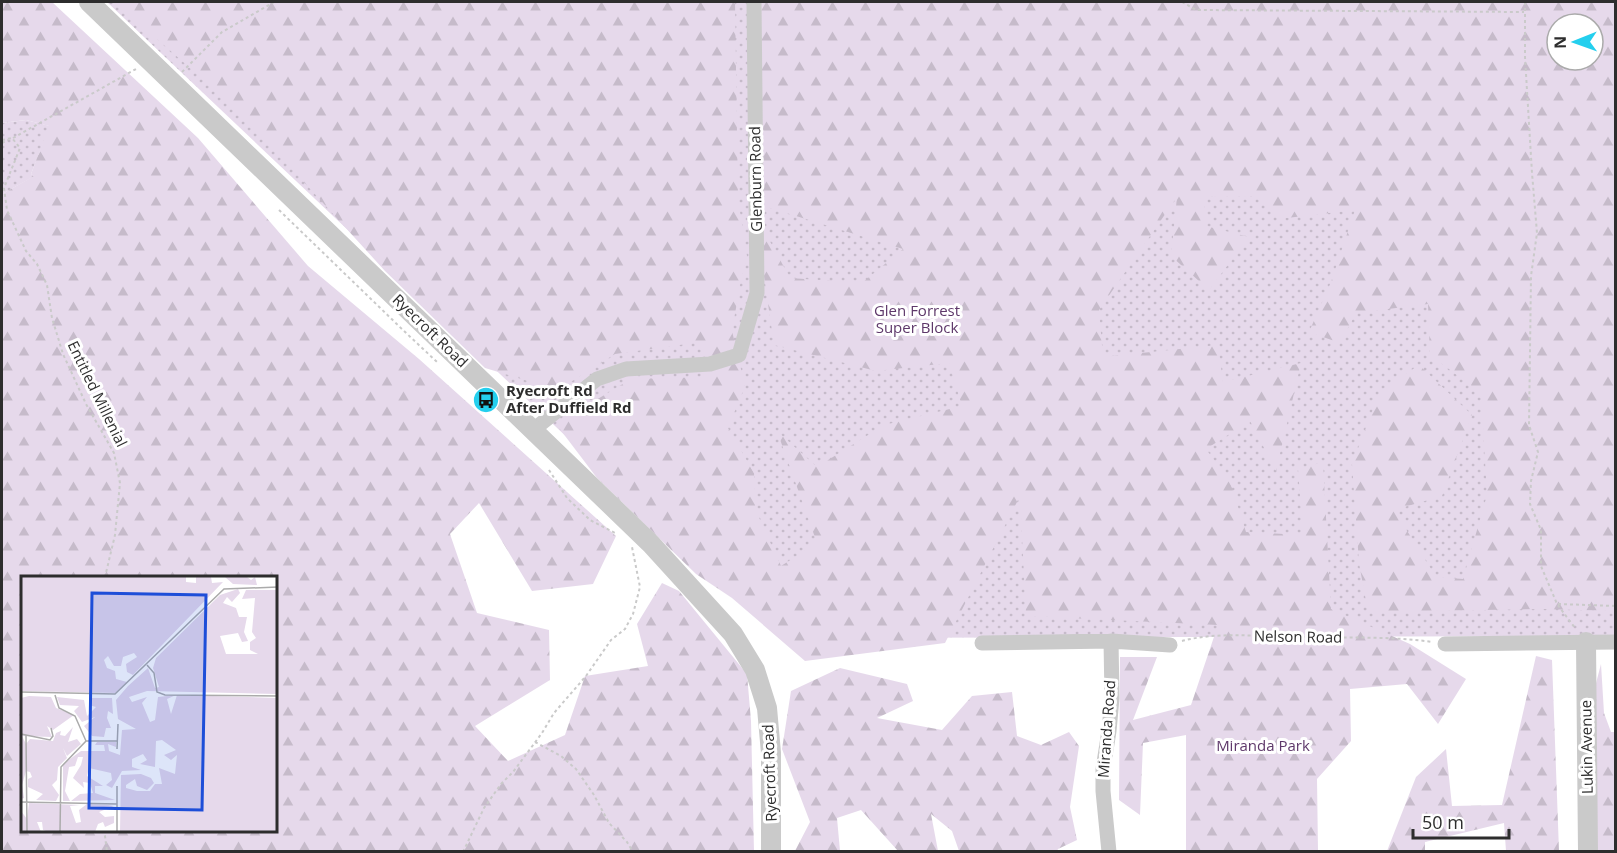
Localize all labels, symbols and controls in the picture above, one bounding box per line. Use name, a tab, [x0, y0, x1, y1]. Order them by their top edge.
north arrow	[1545, 12, 1605, 72]
text: N	[1549, 36, 1571, 49]
street label: Glenburn Road	[744, 126, 766, 232]
street label: Ryecroft Road	[389, 289, 473, 371]
park label: Glen Forrest Super Block	[874, 300, 960, 337]
street label: Entitled Millenial	[64, 337, 132, 450]
place label: Ryecroft Rd After Duffield Rd	[506, 380, 632, 417]
bus stop icon: Ryecroft Rd After Duffield Rd	[471, 385, 501, 415]
inset map	[21, 576, 278, 832]
street label: Nelson Road	[1254, 625, 1342, 647]
street label: Miranda Road	[1093, 679, 1119, 779]
street label: Lukin Avenue	[1575, 700, 1597, 794]
street label: Ryecroft Road	[757, 724, 781, 822]
park label: Miranda Park	[1216, 735, 1310, 755]
scale bar	[1413, 802, 1509, 840]
text: 50 m	[1422, 810, 1464, 834]

